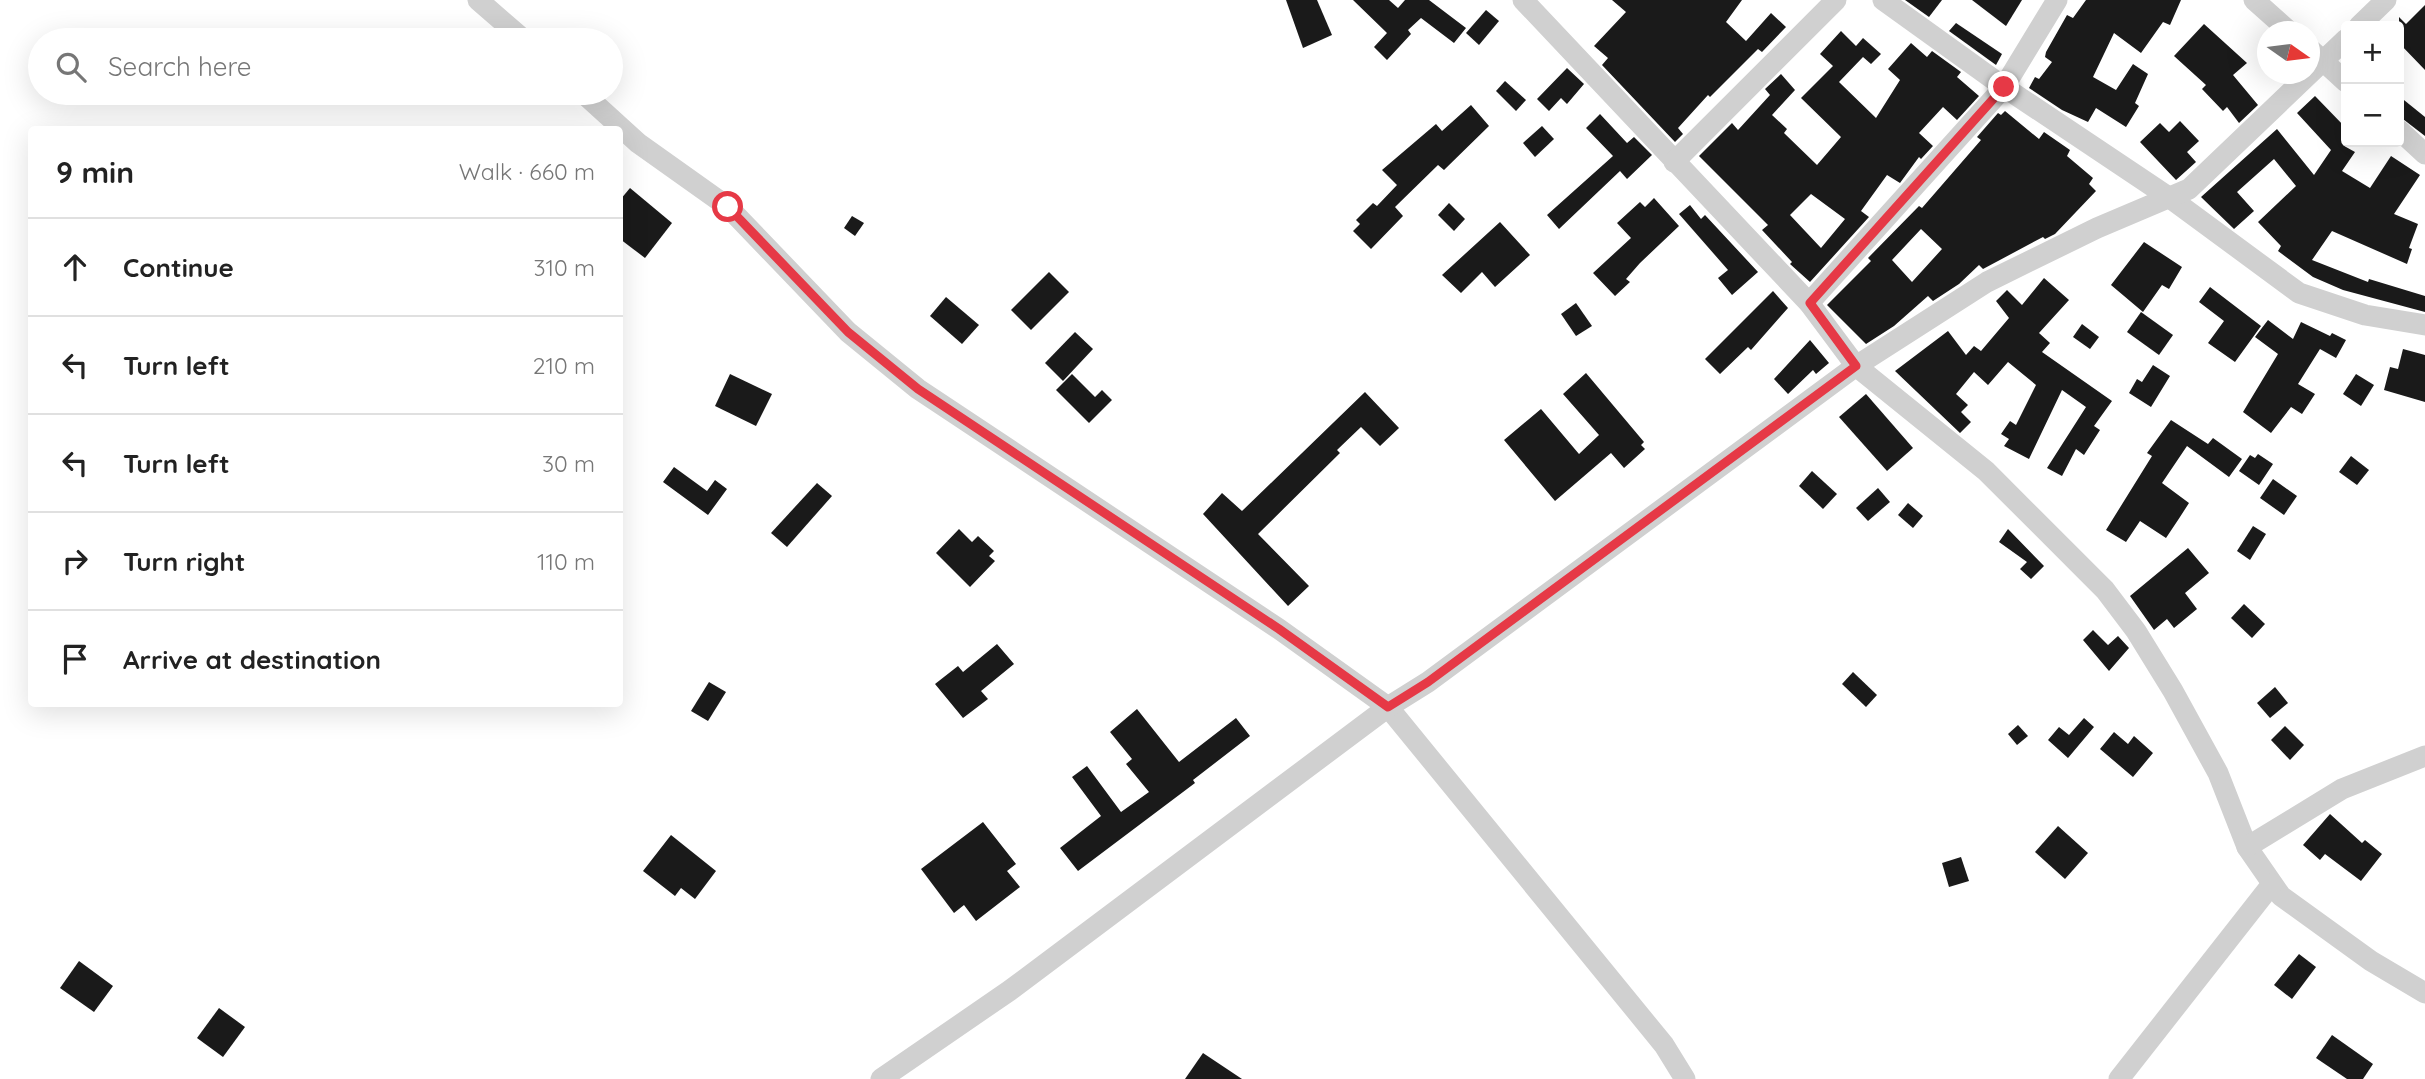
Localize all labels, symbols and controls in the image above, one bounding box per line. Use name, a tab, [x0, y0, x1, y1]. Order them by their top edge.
north arrow	[2257, 21, 2320, 84]
map controls	[2341, 21, 2404, 147]
button: +	[2341, 21, 2404, 84]
search box	[28, 28, 623, 105]
icon: search	[52, 48, 90, 86]
text: Search here	[108, 50, 252, 83]
route end	[1988, 71, 2019, 102]
button: −	[2341, 84, 2404, 147]
text: 9 min	[56, 153, 134, 191]
text: Walk · 660 m	[459, 157, 595, 186]
route start	[712, 191, 743, 222]
icon: ahead	[56, 248, 94, 286]
text: Continue	[123, 251, 234, 284]
text: 310 m	[533, 253, 595, 282]
icon: left	[56, 346, 94, 384]
text: Turn left	[123, 349, 230, 382]
text: 210 m	[533, 351, 595, 380]
icon: left	[56, 444, 94, 482]
text: Turn left	[123, 447, 230, 480]
text: 30 m	[542, 449, 595, 478]
icon: right	[56, 542, 94, 580]
text: Turn right	[123, 545, 245, 578]
text: 110 m	[537, 547, 595, 576]
icon: arrive	[56, 640, 94, 678]
text: Arrive at destination	[123, 643, 381, 676]

